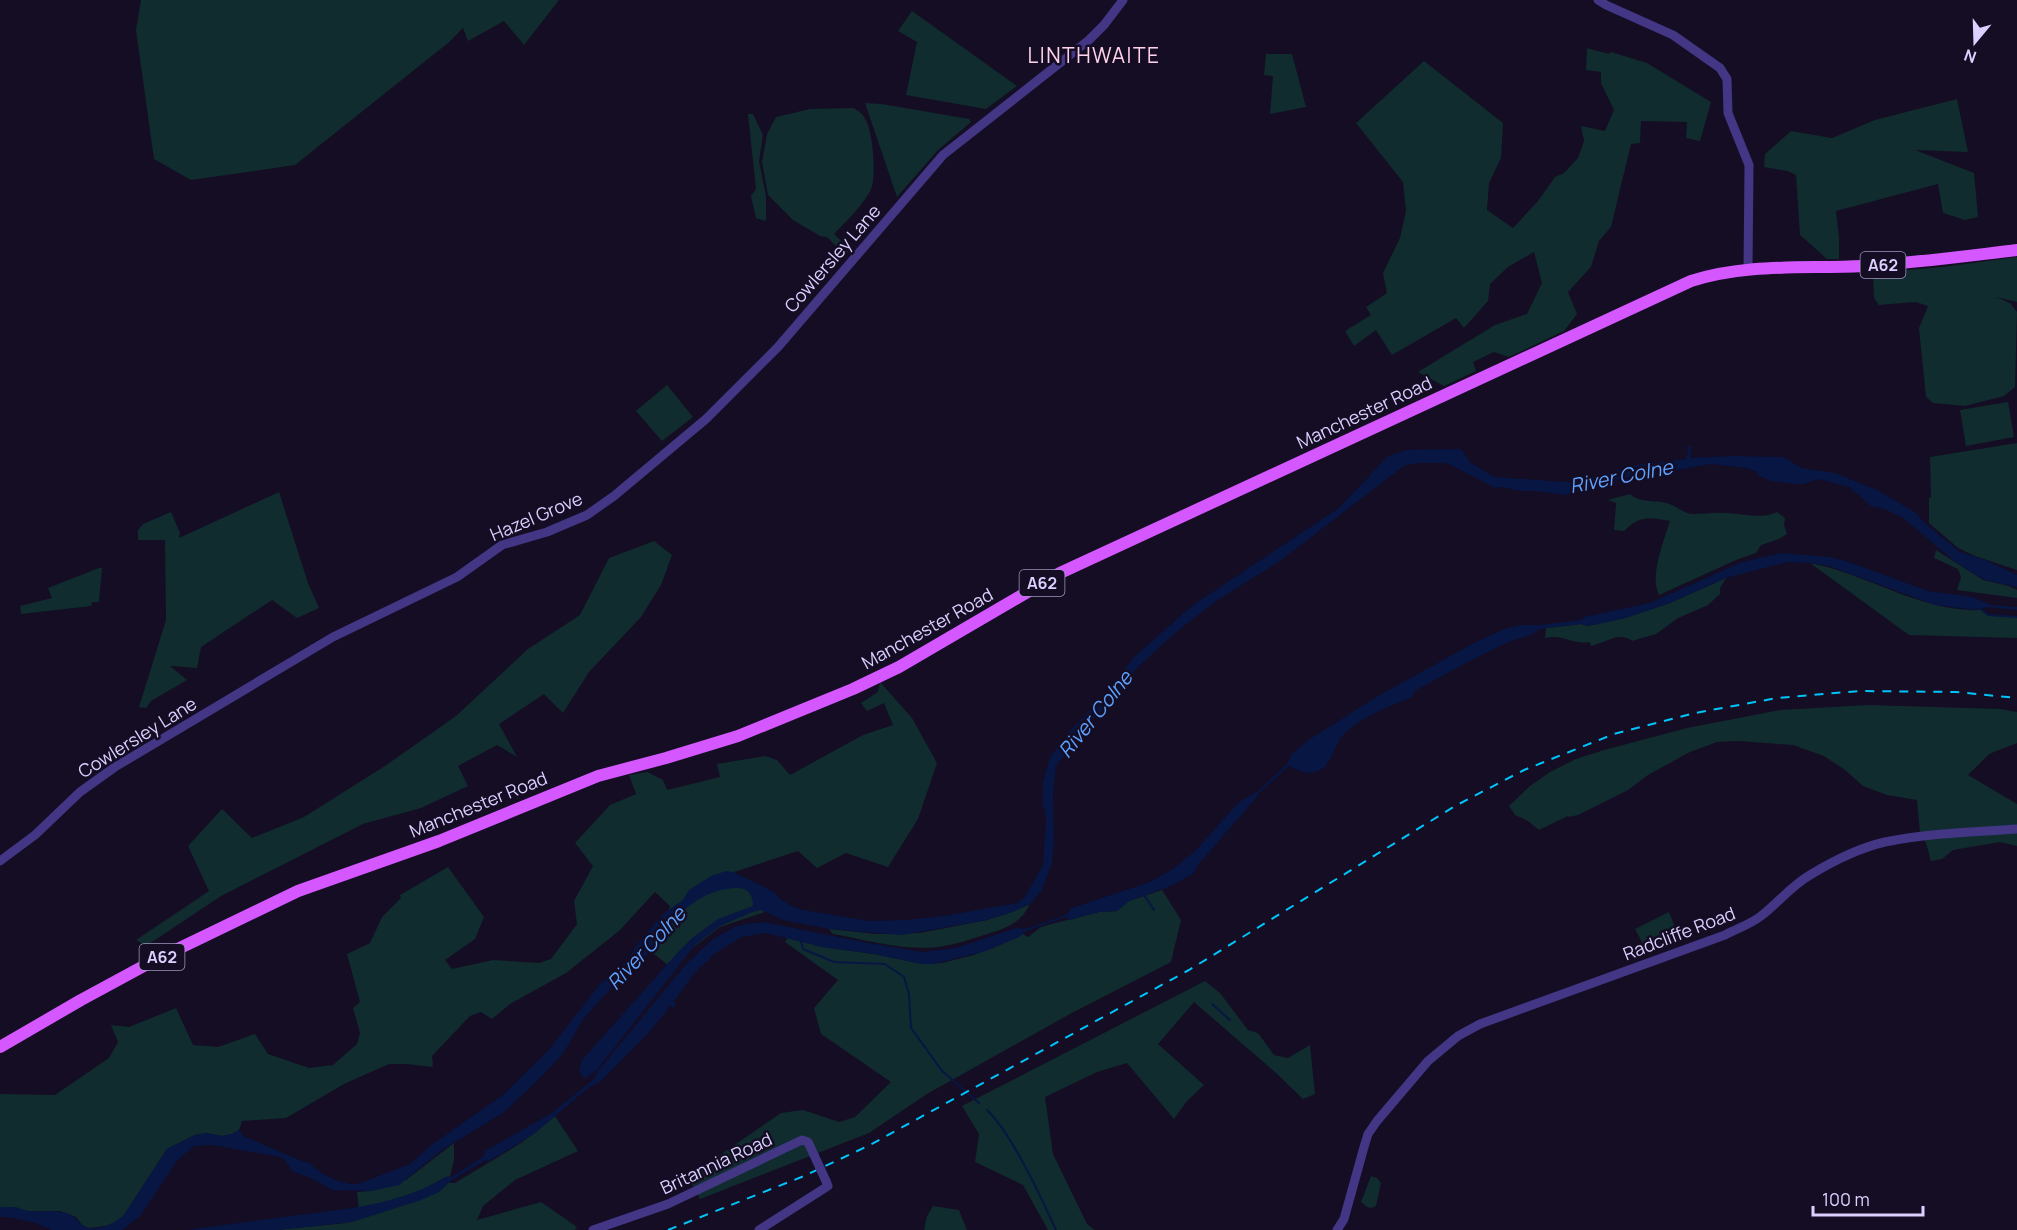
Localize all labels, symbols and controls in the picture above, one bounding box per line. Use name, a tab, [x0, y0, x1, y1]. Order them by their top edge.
north arrow	[1945, 12, 2005, 72]
district label: LINTHWAITE	[1028, 41, 1160, 69]
text: N	[1961, 44, 1979, 68]
street label: Cowlersley Lane	[779, 199, 885, 317]
road number: A62	[1860, 252, 1906, 278]
street label: Manchester Road	[1293, 370, 1435, 454]
water label: River Colne	[1567, 453, 1676, 499]
street label: Hazel Grove	[486, 486, 586, 546]
road number: A62	[1020, 570, 1064, 596]
street label: Manchester Road	[857, 582, 997, 674]
water label: River Colne	[1052, 664, 1139, 763]
street label: Cowlersley Lane	[73, 691, 201, 783]
street label: Manchester Road	[406, 765, 550, 843]
water label: River Colne	[601, 900, 692, 995]
street label: Radcliffe Road	[1619, 901, 1739, 965]
road number: A62	[140, 944, 184, 970]
street label: Britannia Road	[656, 1127, 776, 1199]
scale bar	[1813, 1179, 1922, 1217]
text: 100 m	[1822, 1187, 1870, 1211]

